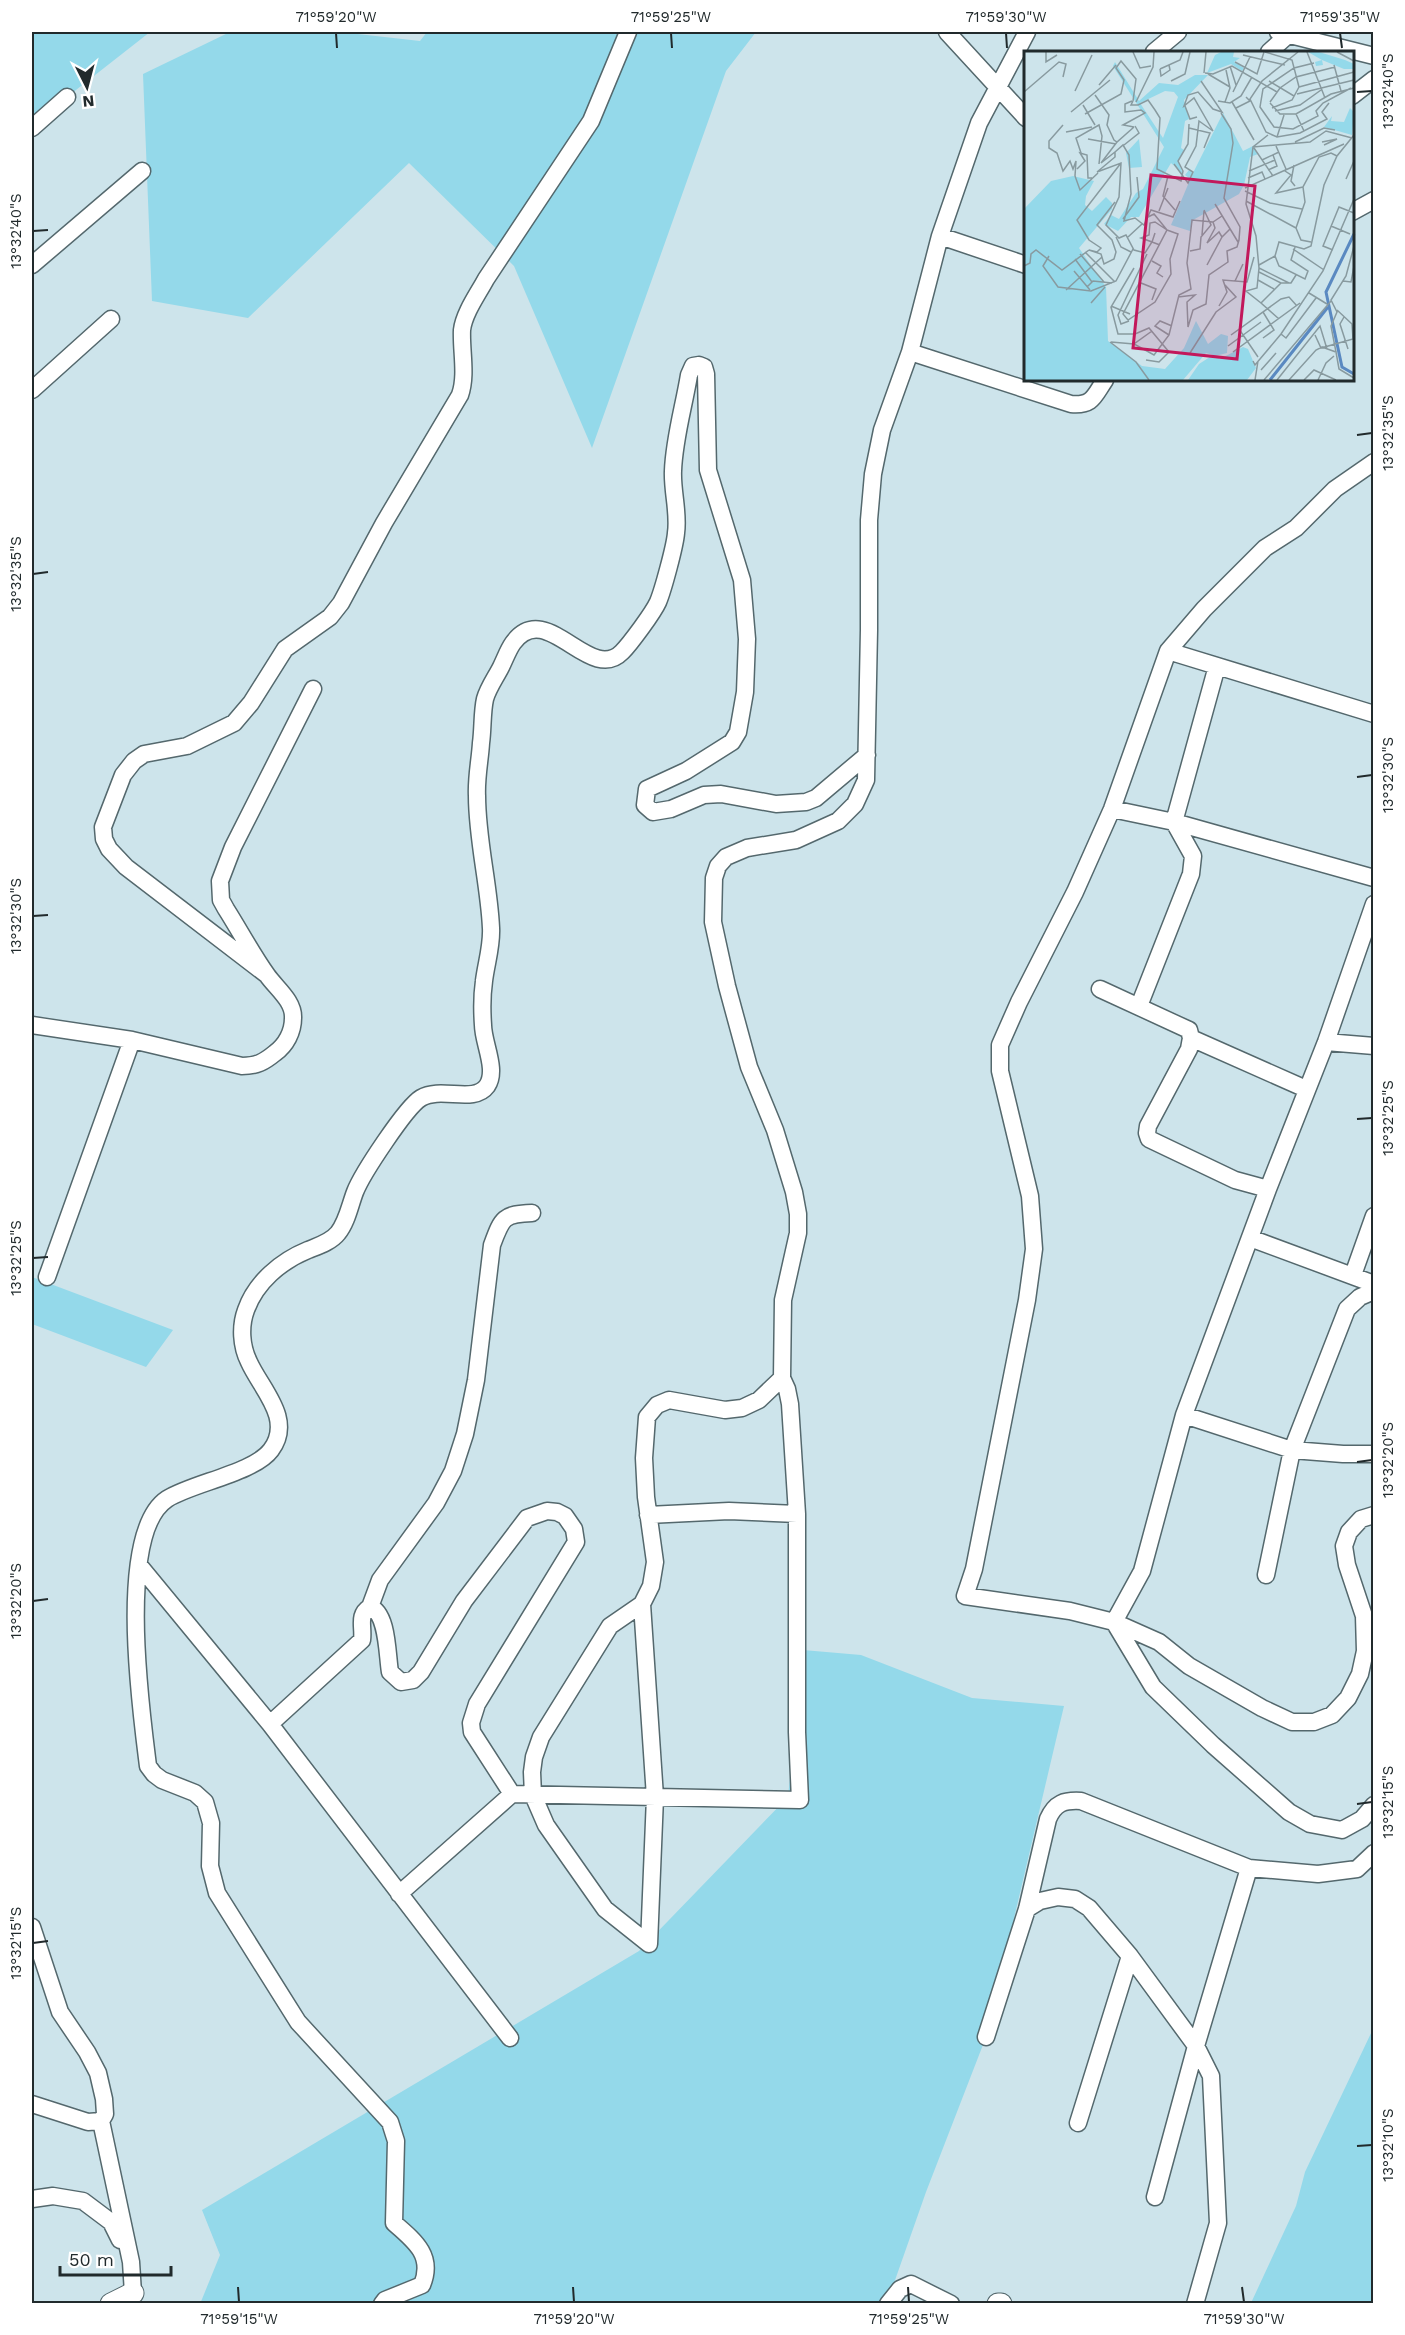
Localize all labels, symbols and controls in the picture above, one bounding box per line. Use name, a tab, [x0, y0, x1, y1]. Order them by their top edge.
text: 71°59'20"W	[295, 8, 377, 26]
text: 71°59'25"W	[631, 8, 711, 26]
text: 71°59'30"W	[965, 8, 1047, 26]
text: 71°59'35"W	[1300, 8, 1380, 26]
inset map	[1024, 51, 1354, 381]
text: 13°32'40"S	[1379, 53, 1397, 129]
north arrow	[57, 57, 117, 117]
text: N	[82, 91, 95, 111]
text: 13°32'40"S	[7, 193, 25, 269]
text: 13°32'35"S	[1379, 395, 1397, 471]
text: 13°32'35"S	[7, 536, 25, 612]
text: 13°32'30"S	[1379, 737, 1397, 813]
text: 13°32'30"S	[7, 878, 25, 954]
text: 13°32'25"S	[1379, 1080, 1397, 1156]
text: 13°32'25"S	[7, 1220, 25, 1296]
text: 13°32'20"S	[1379, 1422, 1397, 1498]
text: 13°32'20"S	[7, 1563, 25, 1639]
text: 13°32'15"S	[1379, 1766, 1397, 1838]
text: 13°32'15"S	[7, 1907, 25, 1979]
text: 13°32'10"S	[1379, 2108, 1397, 2182]
scale bar	[60, 2239, 171, 2277]
text: 50 m	[69, 2249, 114, 2270]
text: 71°59'15"W	[200, 2310, 278, 2328]
text: 71°59'20"W	[533, 2310, 615, 2328]
text: 71°59'25"W	[869, 2310, 949, 2328]
text: 71°59'30"W	[1203, 2310, 1285, 2328]

